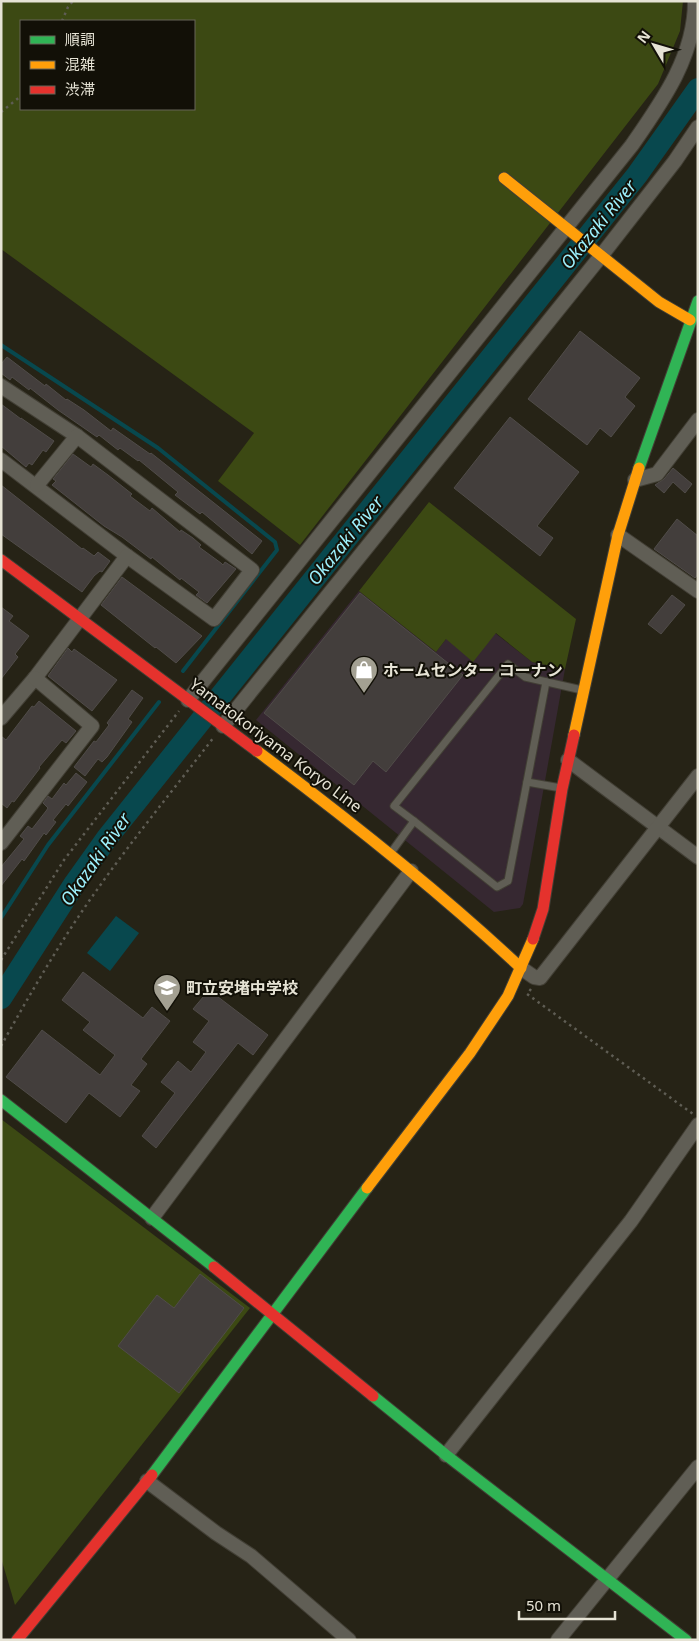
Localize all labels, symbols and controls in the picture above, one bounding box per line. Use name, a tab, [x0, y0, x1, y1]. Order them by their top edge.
legend	[20, 20, 195, 110]
north arrow	[629, 20, 679, 70]
text: N	[632, 26, 654, 47]
text: 順調	[65, 29, 95, 49]
text: 混雑	[65, 54, 95, 74]
text: 渋滞	[65, 79, 95, 99]
water label: Okazaki River	[555, 174, 642, 274]
water label: Okazaki River	[302, 490, 389, 590]
shop icon: ホームセンター コーナン	[349, 655, 379, 694]
place label: ホームセンター コーナン	[383, 659, 563, 681]
street label: Yamatokoriyama Koryo Line	[185, 673, 367, 817]
water label: Okazaki River	[54, 807, 136, 910]
school or university icon: 町立安堵中学校	[152, 973, 182, 1012]
place label: 町立安堵中学校	[186, 977, 298, 999]
scale bar	[519, 1588, 615, 1620]
text: 50 m	[526, 1595, 561, 1615]

